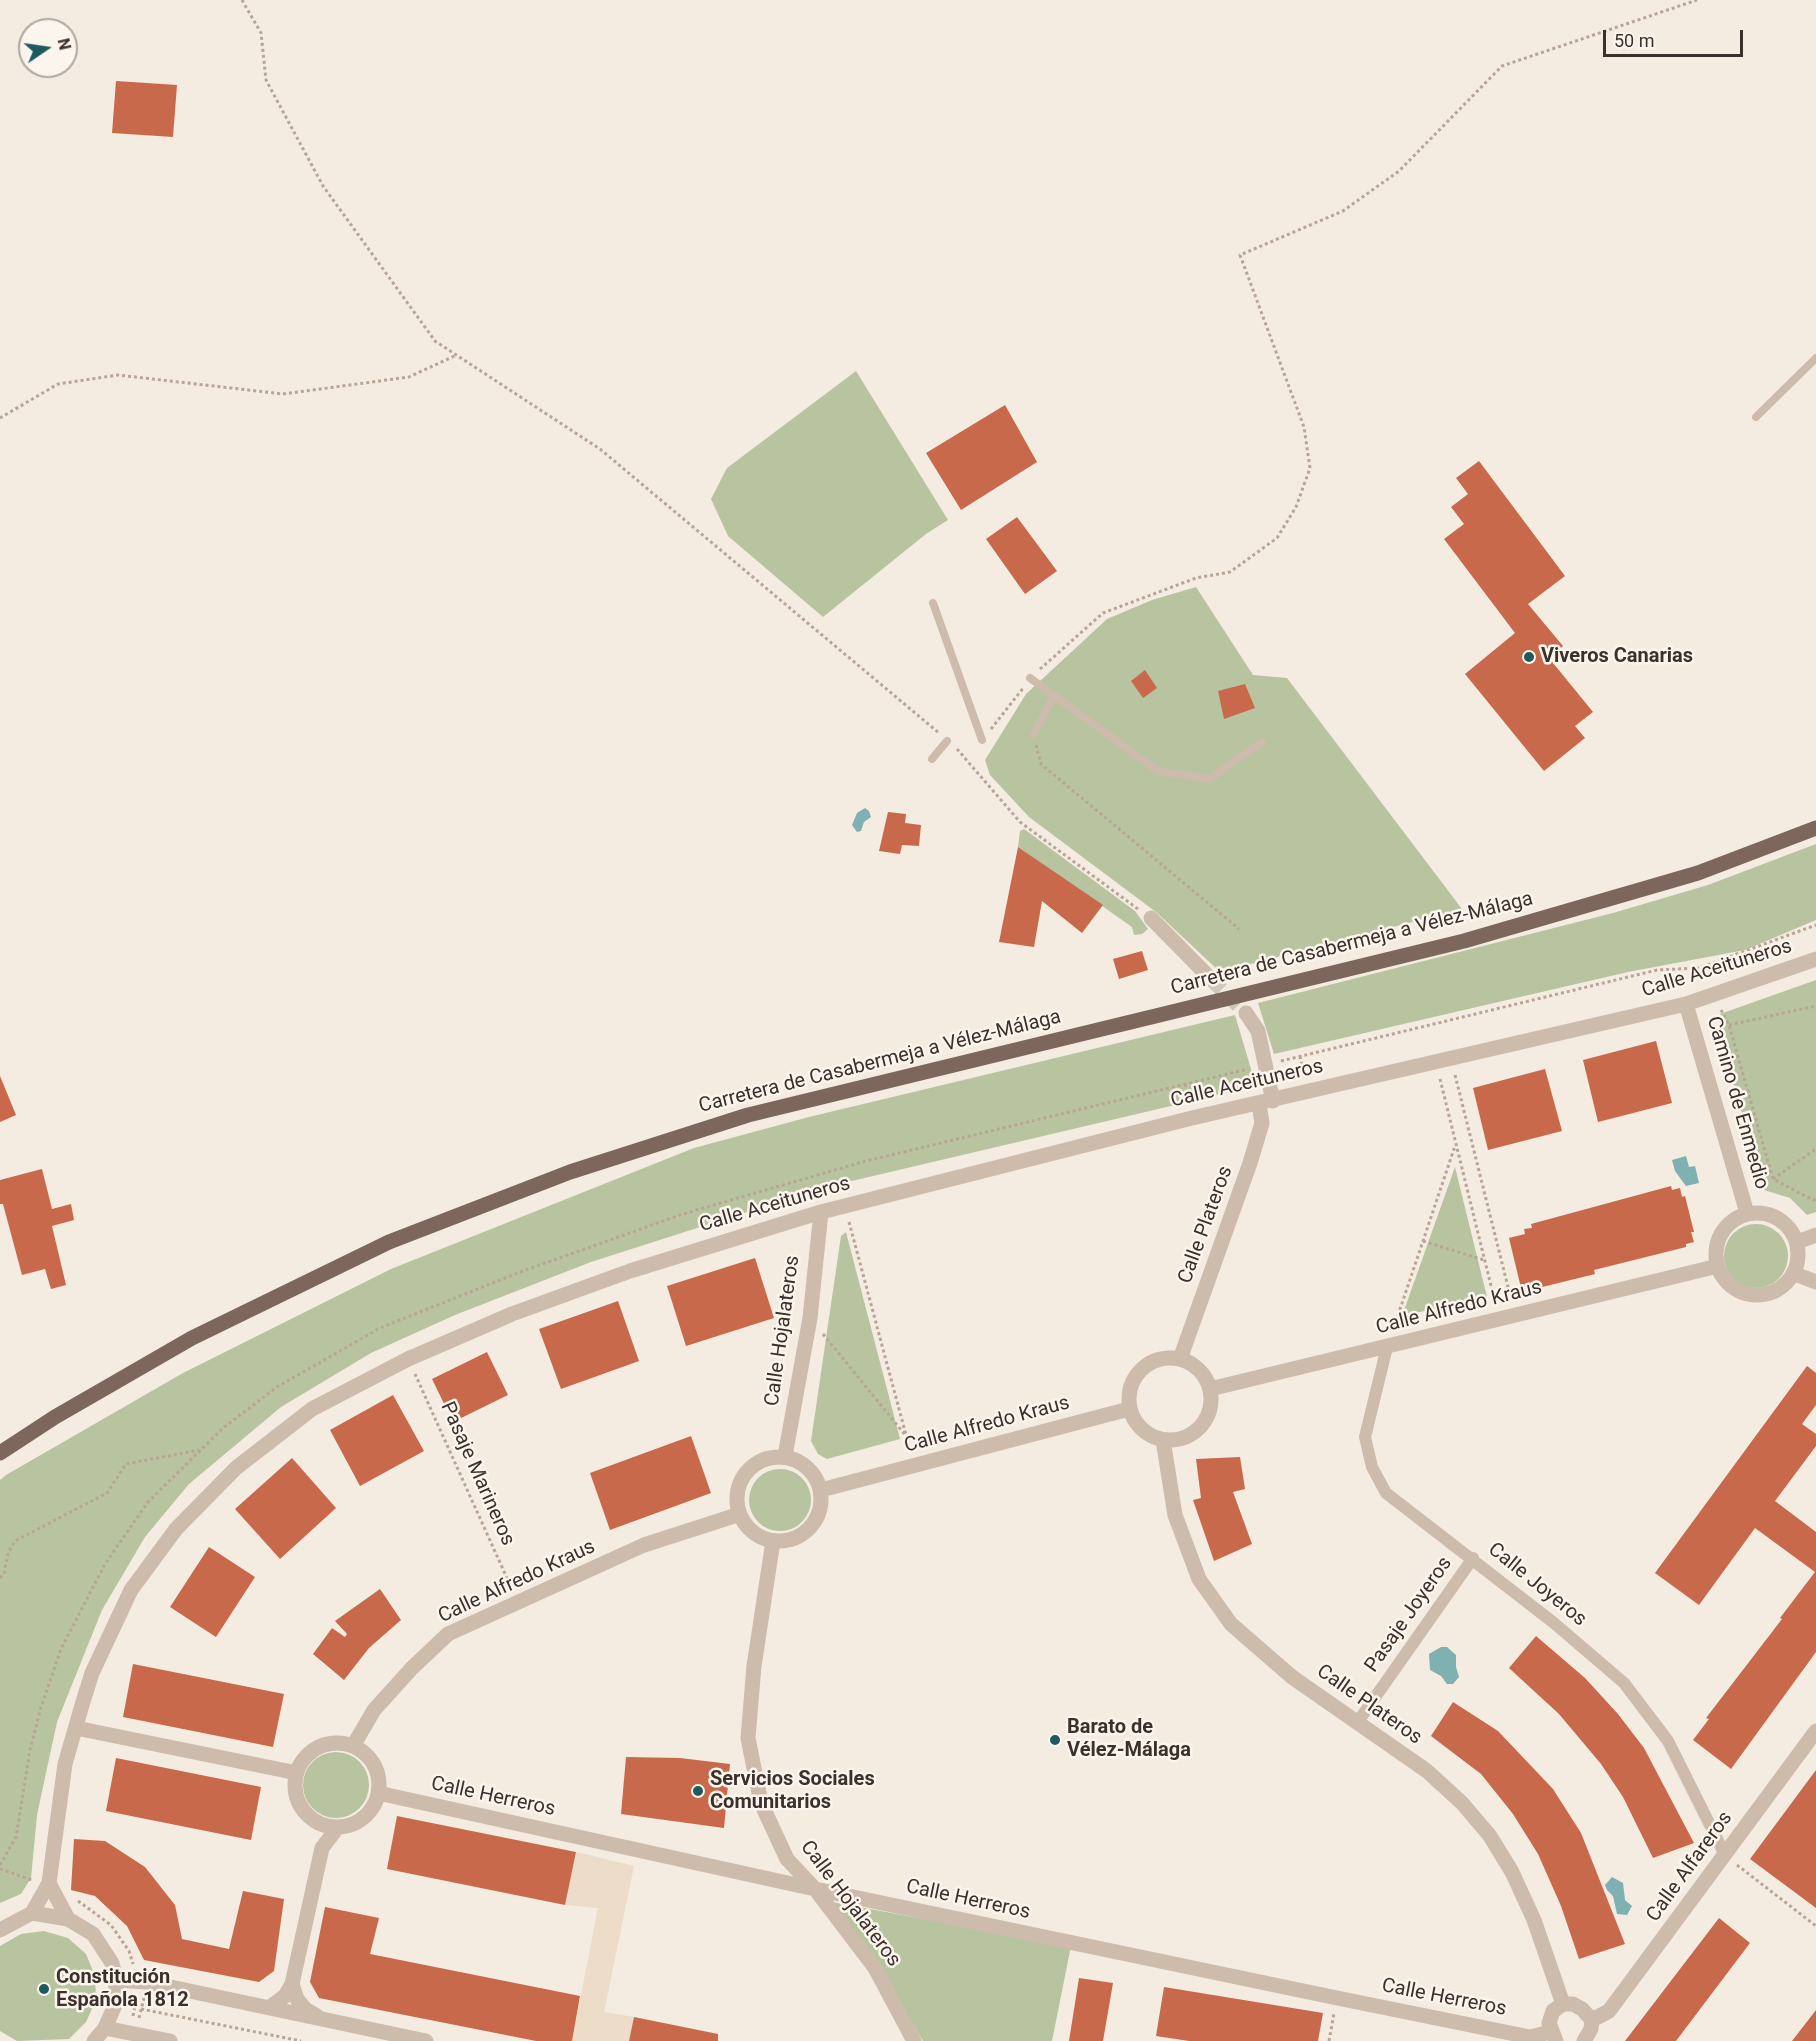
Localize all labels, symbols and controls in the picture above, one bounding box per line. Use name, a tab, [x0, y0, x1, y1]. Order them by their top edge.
north arrow	[18, 18, 78, 78]
scale bar	[1606, 18, 1746, 56]
text: 50 m	[1614, 30, 1654, 51]
text: N	[54, 37, 75, 52]
place label: Viveros Canarias	[1541, 645, 1693, 669]
marker: Viveros Canarias	[1522, 650, 1536, 664]
street label: Carretera de Casabermeja a Vélez-Málaga	[1168, 887, 1536, 1001]
street label: Calle Aceituneros	[1639, 935, 1795, 1003]
street label: Carretera de Casabermeja a Vélez-Málaga	[696, 1005, 1064, 1119]
street label: Camino de Enmedio	[1701, 1014, 1773, 1192]
street label: Calle Aceituneros	[1168, 1055, 1326, 1113]
street label: Calle Plateros	[1174, 1163, 1238, 1287]
street label: Calle Aceituneros	[697, 1172, 853, 1238]
street label: Calle Hojalateros	[761, 1254, 805, 1408]
street label: Calle Alfredo Kraus	[1374, 1276, 1544, 1340]
street label: Calle Alfredo Kraus	[902, 1391, 1072, 1459]
street label: Pasaje Marineros	[435, 1398, 519, 1550]
street label: Calle Alfredo Kraus	[435, 1535, 599, 1629]
street label: Calle Joyeros	[1483, 1538, 1591, 1632]
street label: Pasaje Joyeros	[1360, 1553, 1458, 1677]
street label: Calle Plateros	[1312, 1660, 1426, 1750]
place label: Barato de Vélez-Málaga	[1067, 1716, 1191, 1763]
marker: Barato de Vélez-Málaga	[1048, 1733, 1062, 1747]
place label: Servicios Sociales Comunitarios	[710, 1768, 875, 1815]
street label: Calle Herreros	[429, 1772, 557, 1822]
marker: Servicios Sociales Comunitarios	[691, 1784, 705, 1798]
street label: Calle Alfareros	[1642, 1807, 1738, 1927]
street label: Calle Hojalateros	[795, 1836, 905, 1972]
street label: Calle Herreros	[904, 1875, 1032, 1925]
place label: Constitución Española 1812	[56, 1966, 189, 2013]
street label: Calle Herreros	[1380, 1974, 1508, 2022]
marker: Constitución Española 1812	[37, 1982, 51, 1996]

